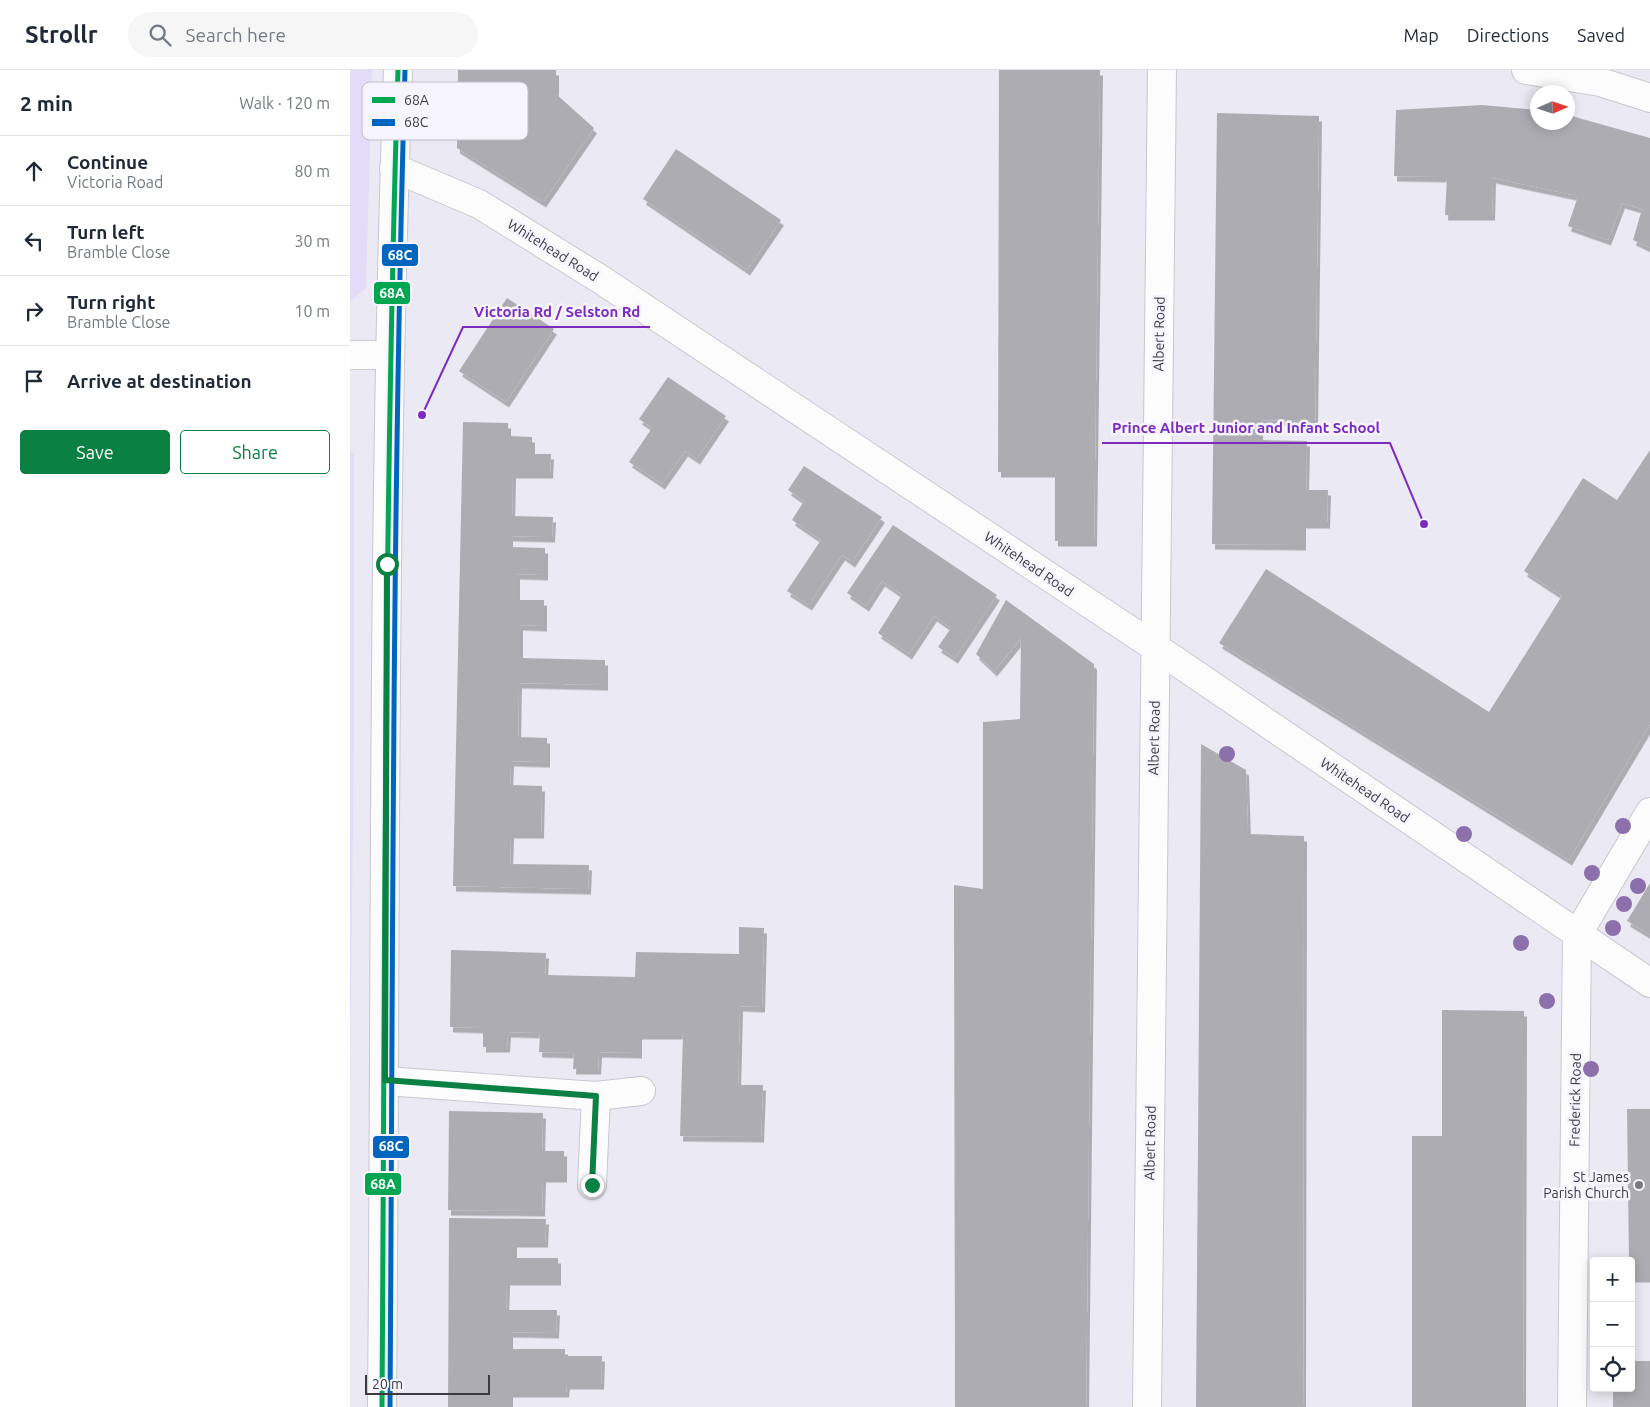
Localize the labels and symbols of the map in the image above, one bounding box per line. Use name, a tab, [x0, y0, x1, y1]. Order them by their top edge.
legend	[362, 82, 528, 140]
north arrow	[1530, 85, 1575, 130]
text: 68A	[404, 92, 429, 108]
text: 68C	[404, 114, 429, 130]
street label: Whitehead Road	[505, 216, 601, 284]
line badge: 68C	[381, 243, 419, 267]
text: 68C	[388, 247, 412, 263]
line badge: 68A	[373, 281, 411, 305]
text: 68A	[379, 285, 405, 301]
street label: Albert Road	[1150, 296, 1168, 372]
callout: Victoria Rd / Selston Rd	[463, 297, 650, 327]
text: Victoria Rd / Selston Rd	[474, 303, 640, 320]
callout: Prince Albert Junior and Infant School	[1102, 413, 1390, 443]
text: Prince Albert Junior and Infant School	[1112, 419, 1380, 436]
street label: Whitehead Road	[981, 528, 1077, 600]
route start	[376, 553, 399, 576]
street label: Albert Road	[1145, 700, 1163, 776]
street label: Whitehead Road	[1317, 754, 1413, 826]
street label: Frederick Road	[1566, 1053, 1584, 1147]
street label: Albert Road	[1141, 1105, 1159, 1181]
line badge: 68C	[372, 1135, 410, 1159]
text: 68C	[379, 1138, 403, 1154]
place label: St James Parish Church	[1543, 1169, 1629, 1201]
line badge: 68A	[364, 1172, 402, 1196]
route end	[581, 1174, 604, 1197]
text: 68A	[370, 1176, 396, 1192]
marker: St James Parish Church	[1633, 1179, 1645, 1191]
scale bar	[365, 1372, 490, 1395]

